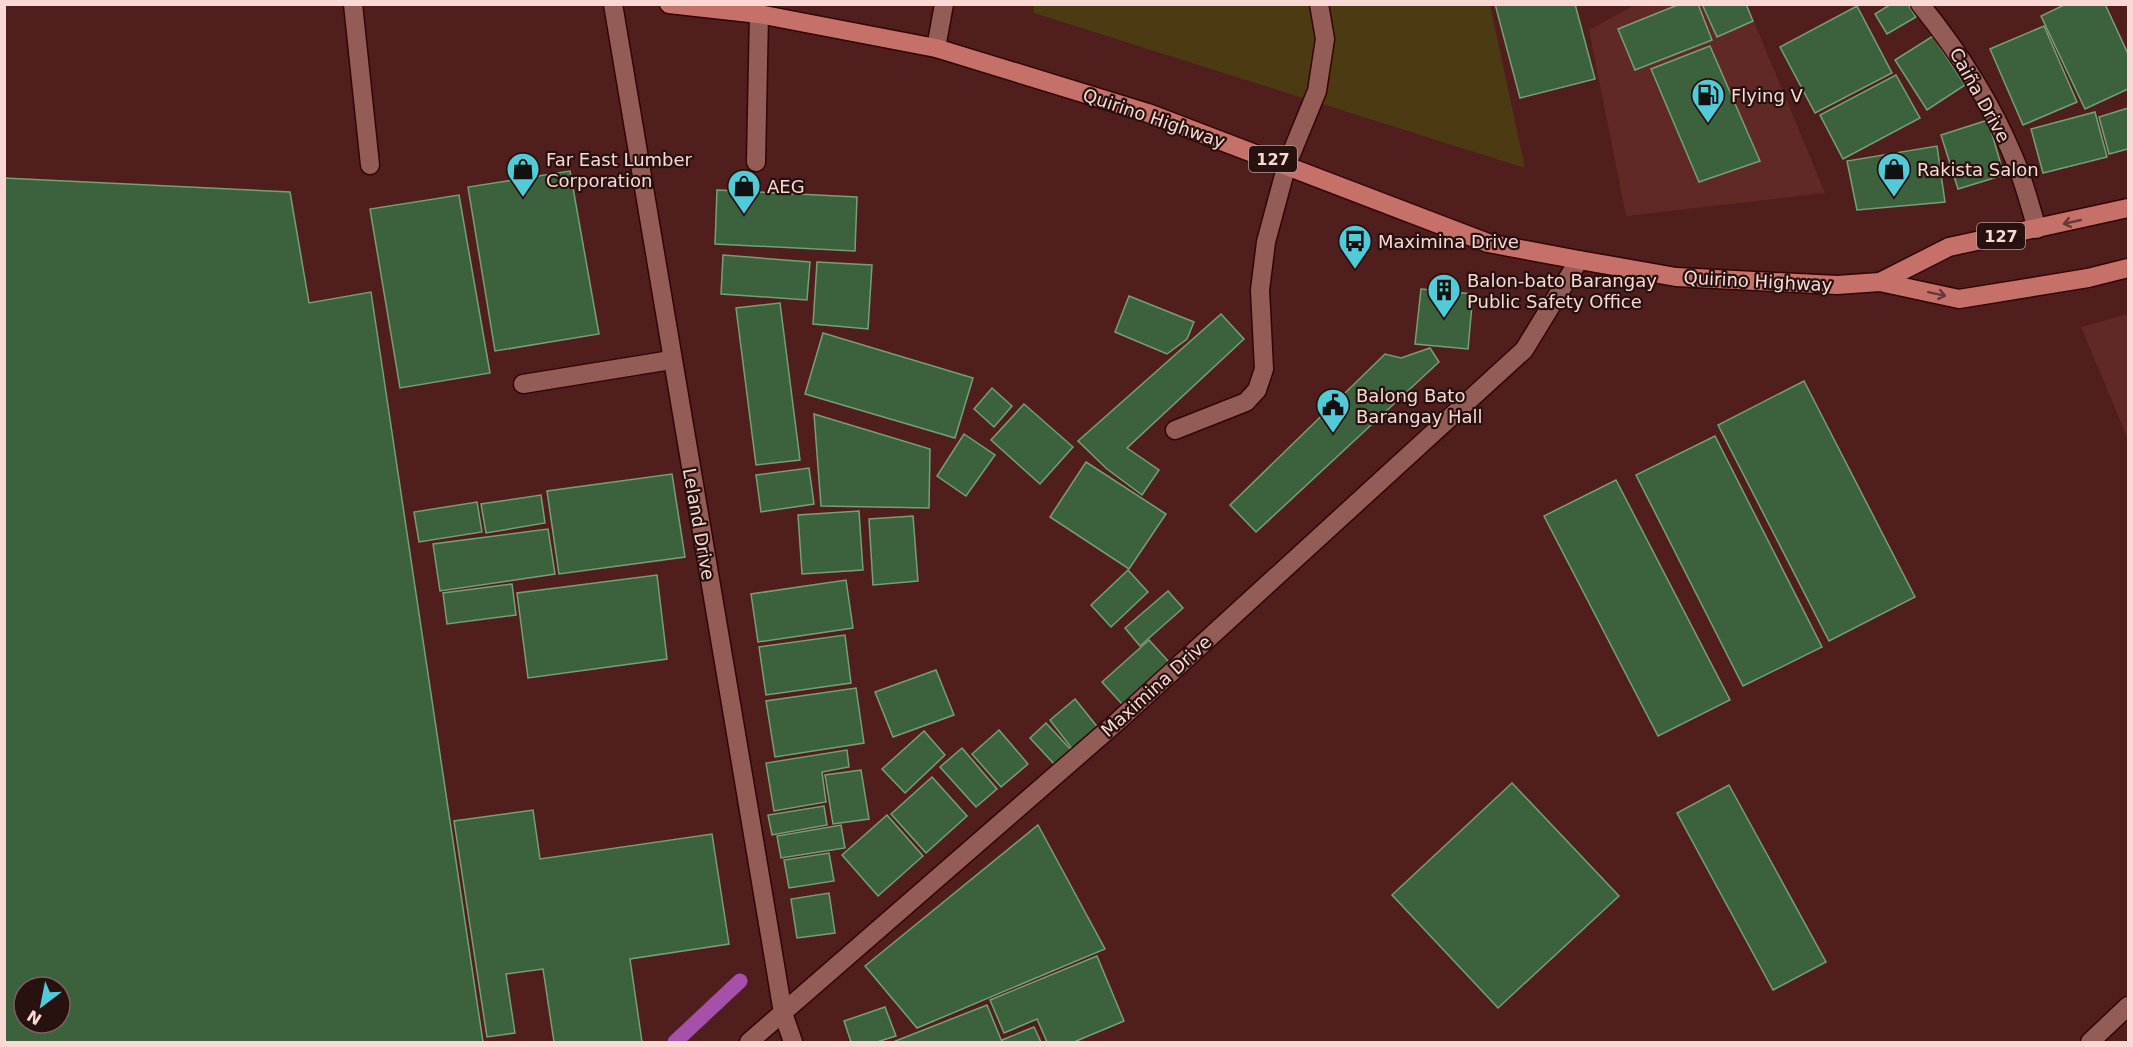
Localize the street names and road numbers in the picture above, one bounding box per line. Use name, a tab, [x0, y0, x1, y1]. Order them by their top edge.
street label: Caiña Drive	[1945, 44, 2015, 146]
street label: Quirino Highway	[1080, 84, 1228, 152]
road number: 127	[1249, 146, 1297, 172]
road number: 127	[1977, 223, 2025, 249]
street label: Quirino Highway	[1683, 267, 1833, 295]
street label: Leland Drive	[679, 466, 719, 582]
street label: Maximina Drive	[1097, 631, 1215, 741]

